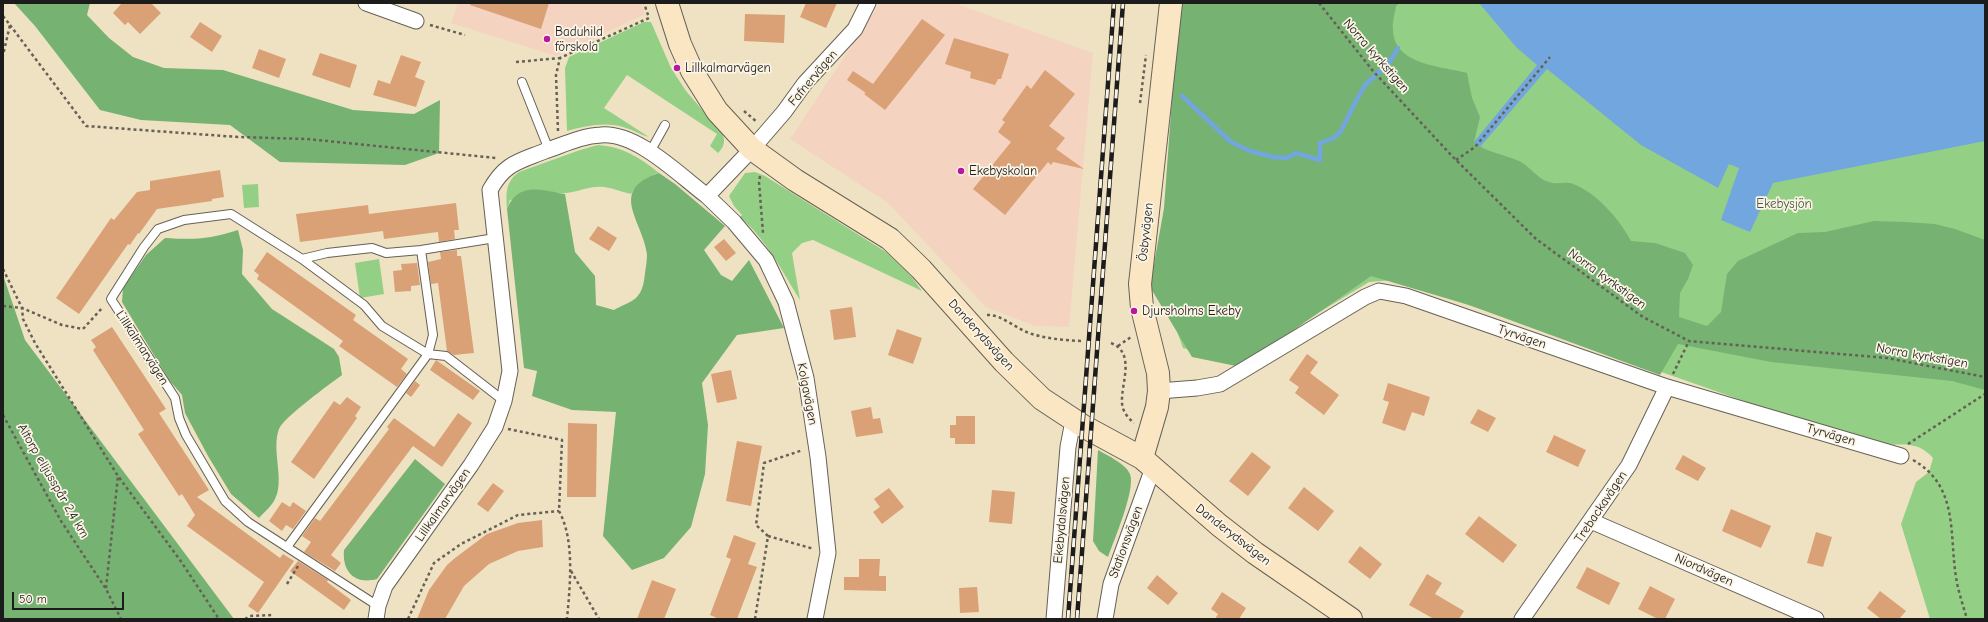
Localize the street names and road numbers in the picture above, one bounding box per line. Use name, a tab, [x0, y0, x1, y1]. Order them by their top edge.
street label: Norra kyrkstigen	[1340, 16, 1412, 96]
street label: Fafnervägen	[785, 47, 841, 109]
street label: Ösbyvägen	[1135, 202, 1157, 262]
street label: Norra kyrkstigen	[1565, 245, 1649, 313]
street label: Danderydsvägen	[945, 296, 1017, 374]
street label: Lillkalmarvägen	[112, 308, 172, 388]
street label: Tyrvägen	[1496, 321, 1548, 353]
street label: Norra kyrkstigen	[1875, 340, 1969, 372]
street label: Kolgavägen	[793, 362, 821, 426]
street label: Altorp elljusspår 2,4 km	[14, 421, 92, 541]
street label: Tyrvägen	[1805, 421, 1857, 449]
street label: Lillkalmarvägen	[412, 465, 474, 545]
street label: Trebackavägen	[1571, 468, 1631, 546]
street label: Ekebydalsvägen	[1050, 476, 1074, 564]
street label: Danderydsvägen	[1192, 501, 1274, 569]
street label: Stationsvägen	[1106, 504, 1146, 580]
street label: Niordvägen	[1672, 550, 1736, 590]

